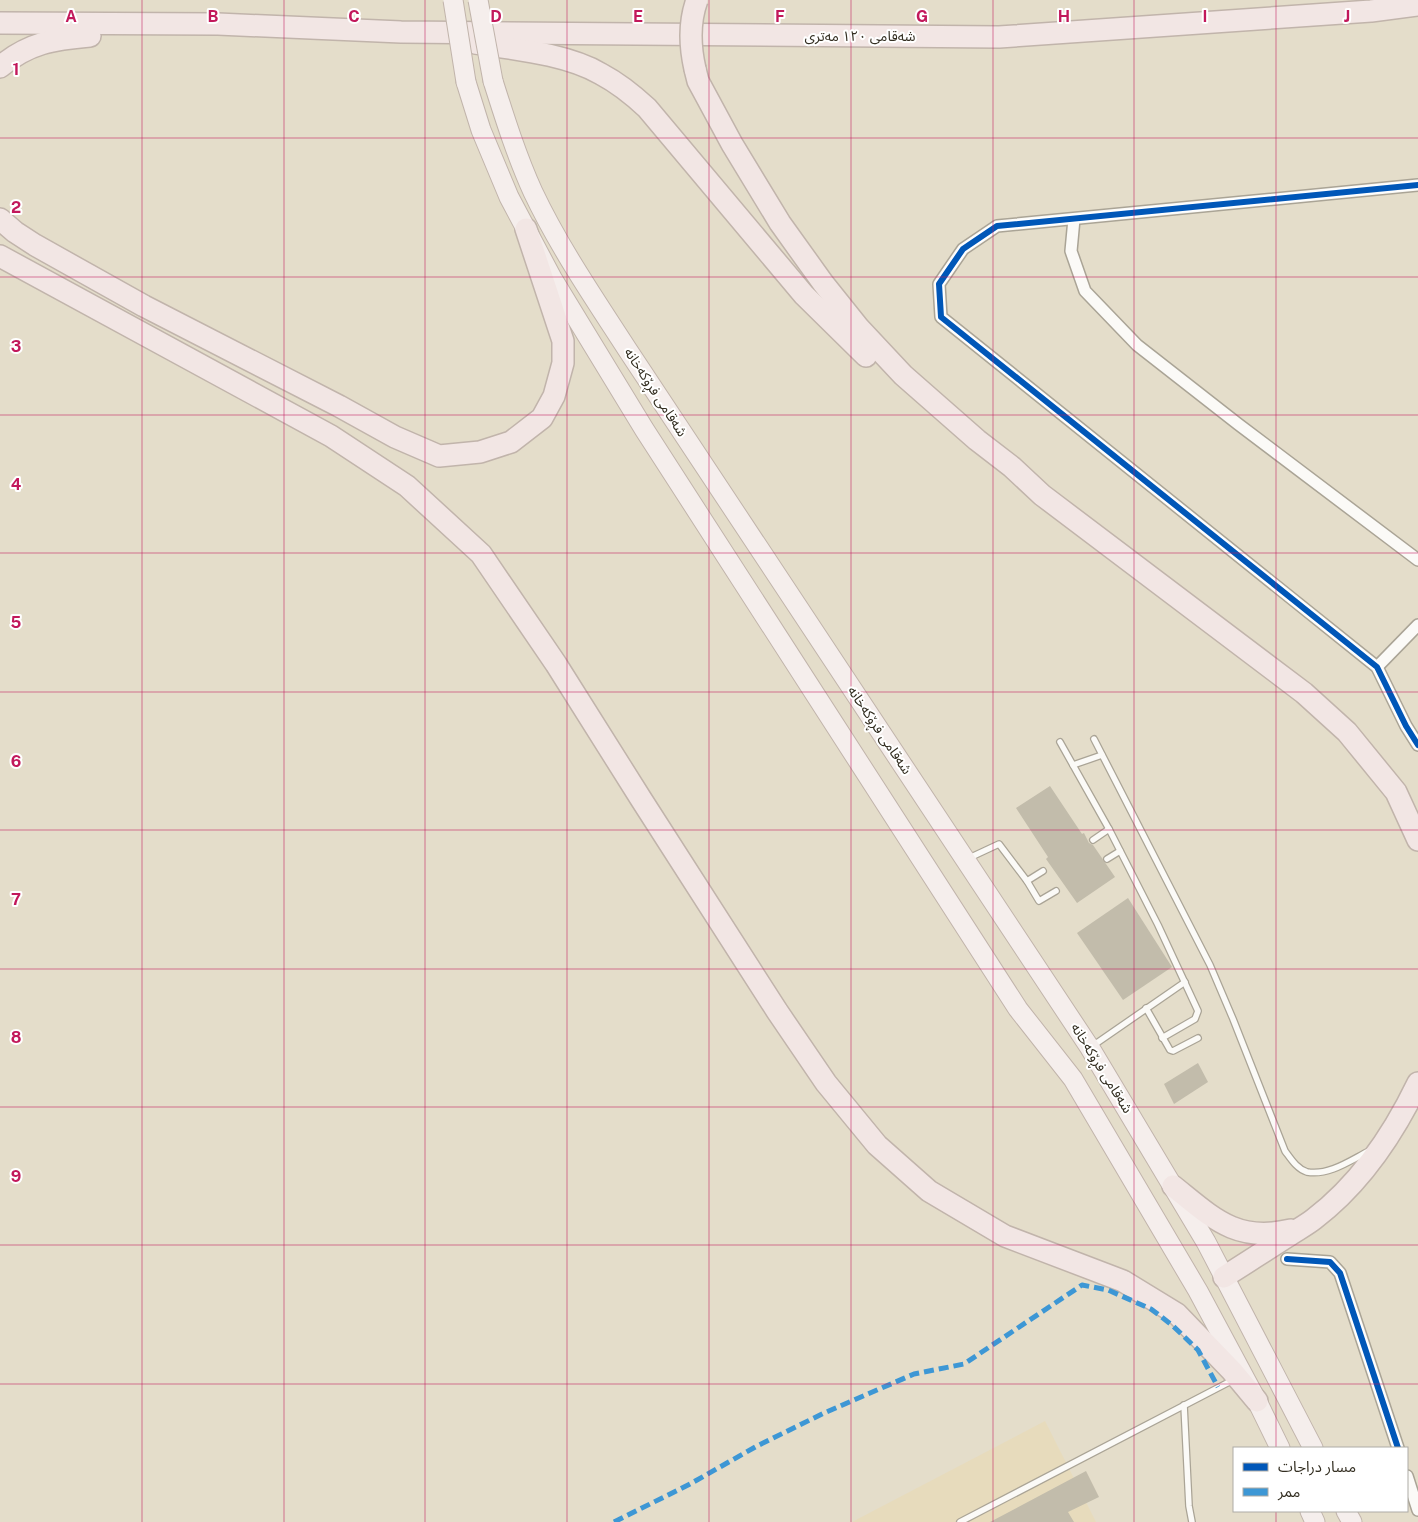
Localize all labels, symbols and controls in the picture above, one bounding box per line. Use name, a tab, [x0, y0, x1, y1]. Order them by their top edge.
text: A	[65, 7, 77, 26]
text: B	[208, 7, 219, 26]
text: C	[348, 7, 360, 26]
text: D	[490, 7, 502, 26]
text: E	[633, 7, 643, 26]
text: F	[775, 7, 785, 26]
text: G	[916, 7, 928, 26]
text: H	[1058, 7, 1070, 26]
text: I	[1203, 7, 1207, 26]
text: J	[1344, 7, 1350, 26]
street label: شەقامی ١٢٠ مەتری	[804, 28, 916, 45]
text: 1	[13, 60, 19, 79]
text: 2	[11, 198, 21, 217]
text: 3	[11, 337, 21, 356]
street label: شەقامی فڕۆکەخانە	[618, 345, 691, 442]
text: 4	[11, 475, 22, 494]
text: 5	[11, 613, 22, 632]
street label: شەقامی فڕۆکەخانە	[841, 683, 915, 779]
text: 6	[11, 752, 21, 771]
text: 7	[11, 890, 21, 909]
street label: شەقامی فڕۆکەخانە	[1065, 1020, 1136, 1118]
text: 8	[11, 1028, 22, 1047]
text: 9	[11, 1167, 21, 1186]
legend	[1233, 1447, 1408, 1512]
text: مسار دراجات	[1278, 1458, 1356, 1476]
text: ممر	[1277, 1483, 1301, 1501]

